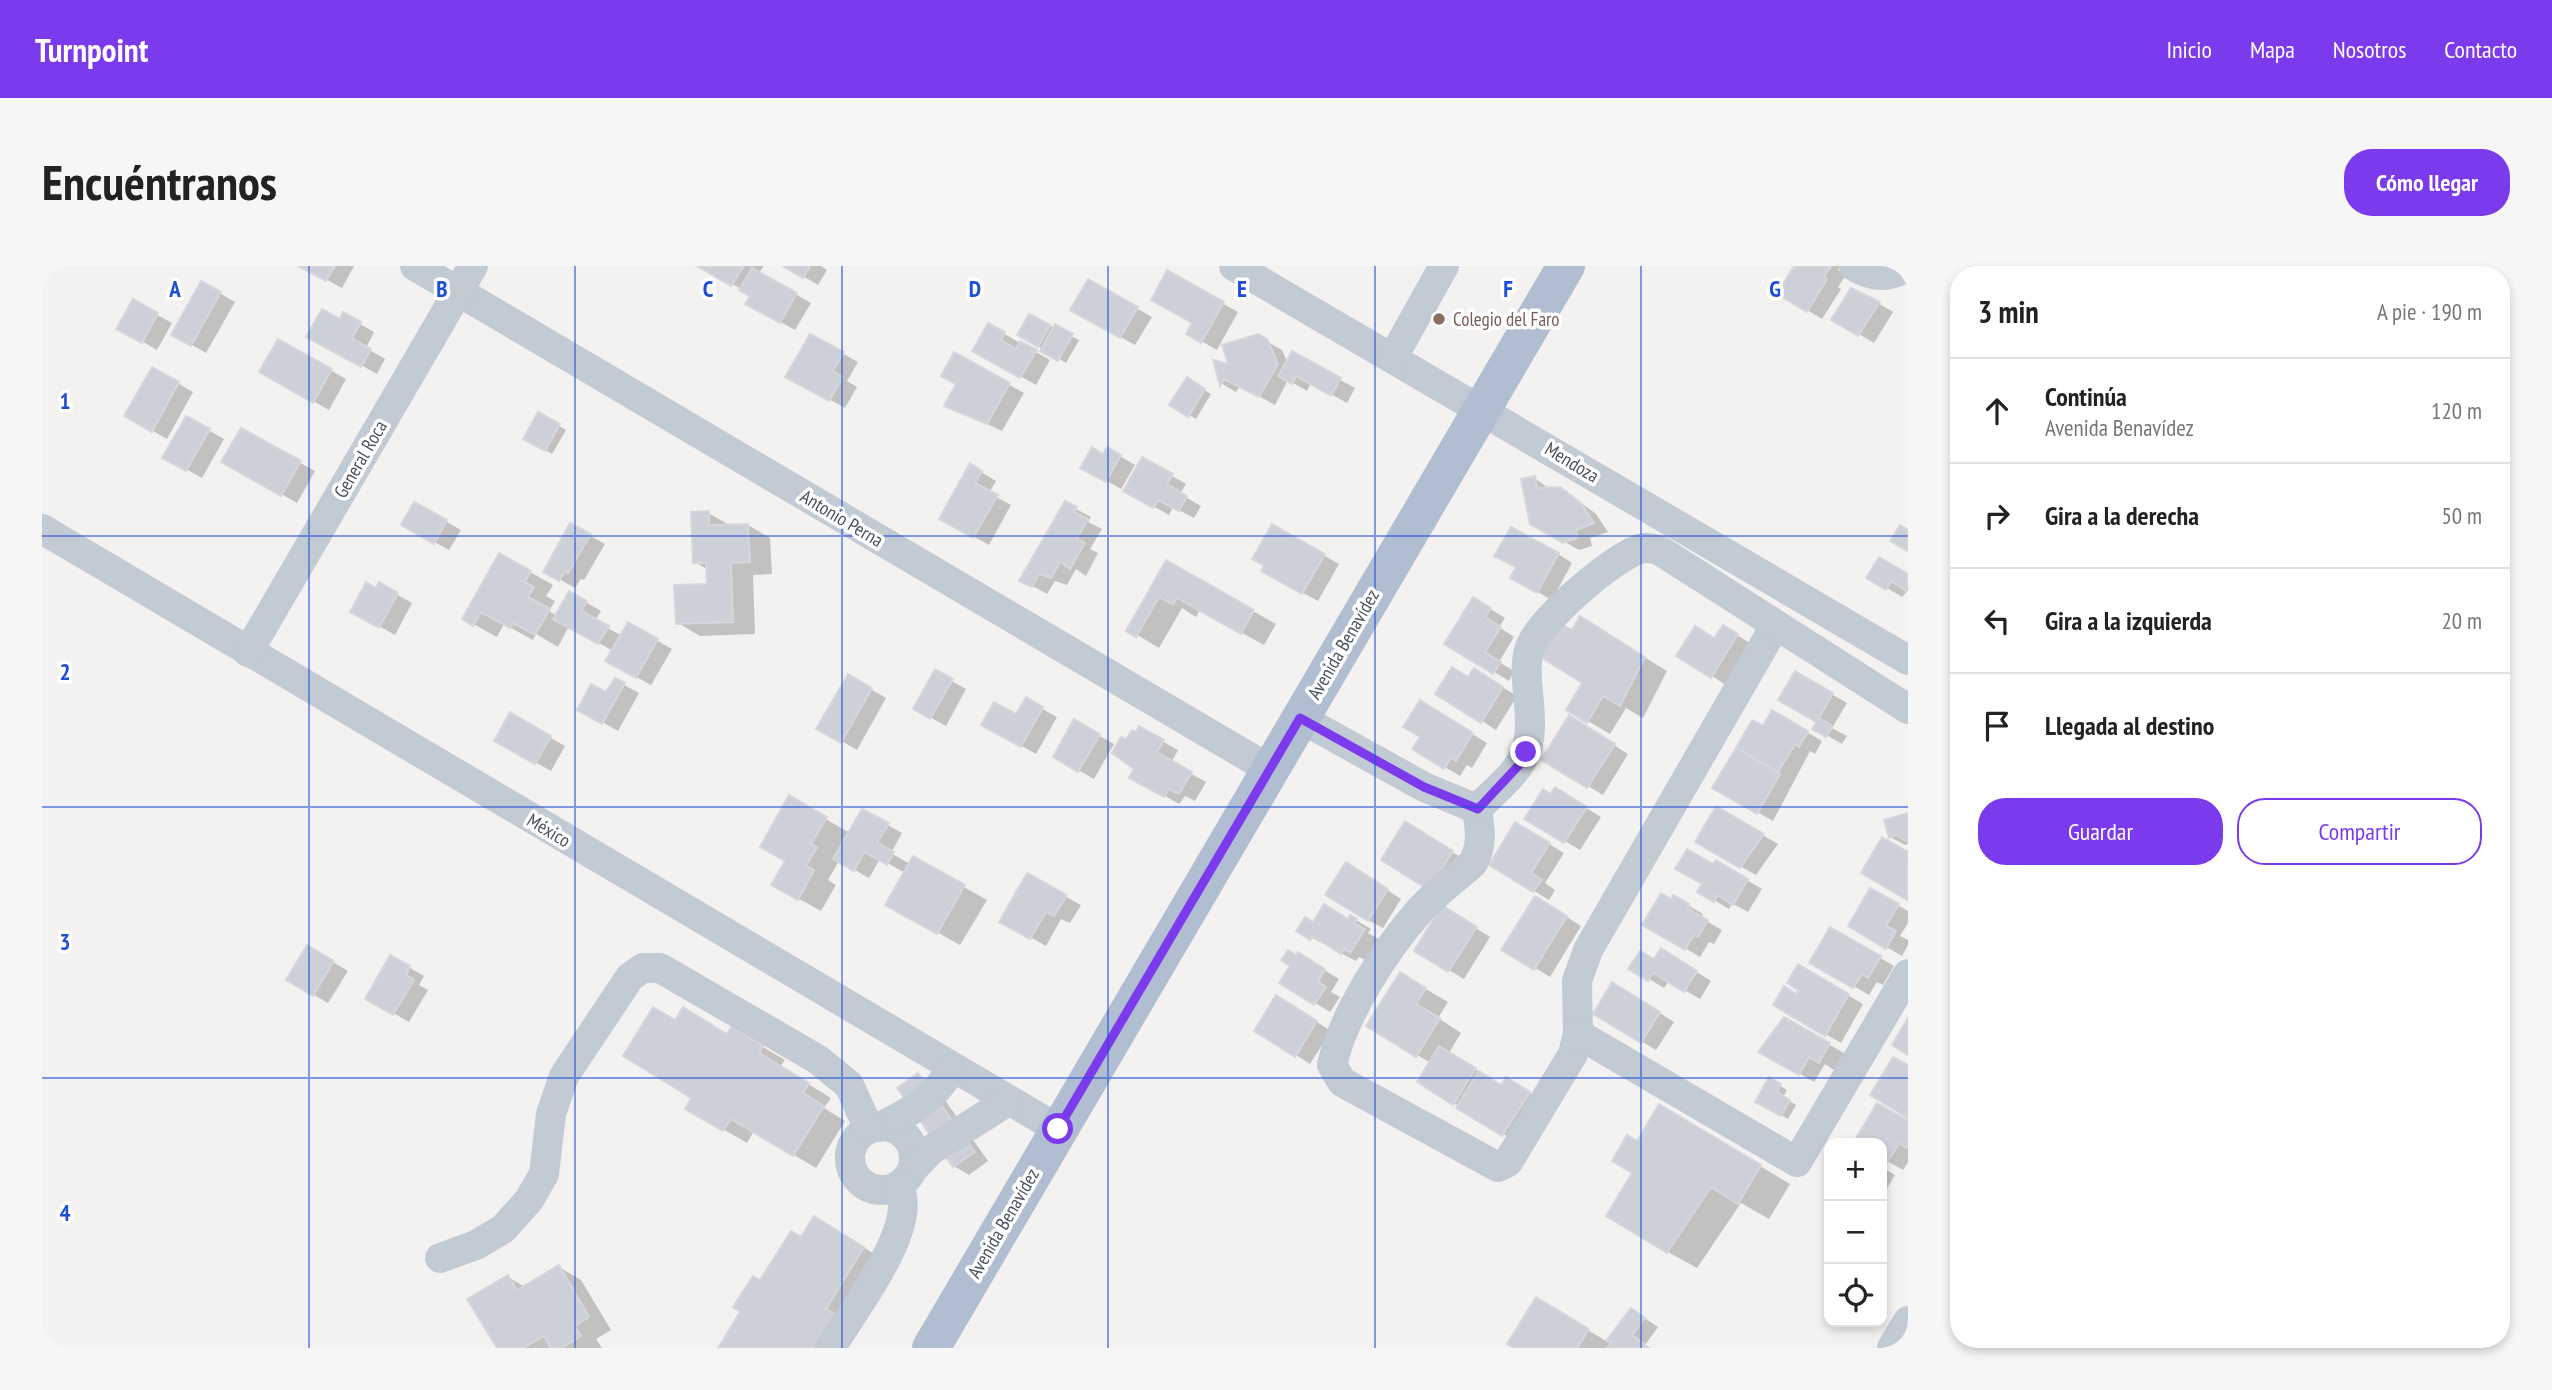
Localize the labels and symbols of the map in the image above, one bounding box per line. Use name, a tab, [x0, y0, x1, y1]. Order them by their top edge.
text: A	[168, 274, 181, 303]
text: B	[436, 274, 448, 303]
text: C	[703, 274, 714, 303]
text: D	[969, 274, 981, 303]
text: E	[1237, 274, 1247, 303]
text: F	[1503, 274, 1513, 303]
text: G	[1769, 274, 1781, 303]
place label: Colegio del Faro	[1453, 307, 1559, 331]
marker: Colegio del Faro	[1431, 311, 1447, 327]
text: 1	[60, 386, 71, 415]
street label: General Roca	[328, 416, 392, 502]
street label: Mendoza	[1541, 437, 1603, 487]
street label: Antonio Perna	[796, 484, 888, 552]
street label: Avenida Benavídez	[1302, 585, 1384, 703]
text: 2	[60, 657, 71, 686]
route end	[1510, 736, 1541, 767]
street label: México	[523, 808, 575, 852]
text: 3	[60, 927, 71, 956]
route start	[1042, 1113, 1073, 1144]
street label: Avenida Benavídez	[962, 1164, 1044, 1282]
text: 4	[60, 1198, 71, 1227]

